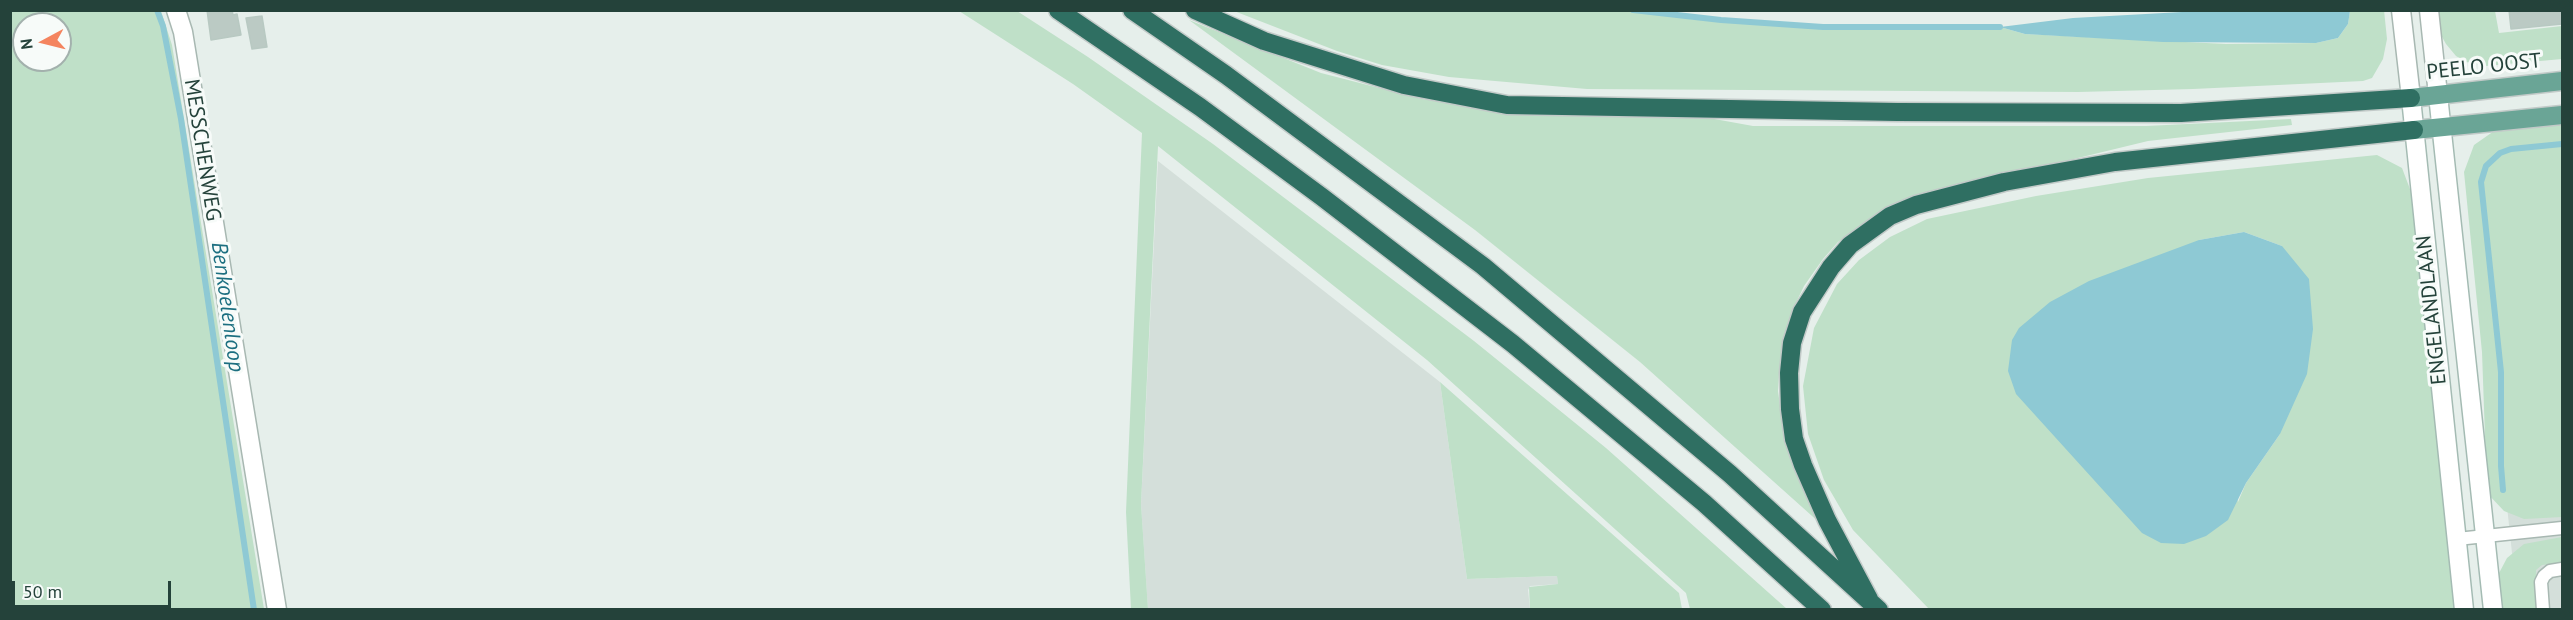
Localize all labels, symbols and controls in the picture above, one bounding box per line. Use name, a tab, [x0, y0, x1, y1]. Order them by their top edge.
north arrow	[12, 12, 72, 72]
text: N	[16, 38, 37, 50]
street label: PEELO OOST	[2425, 48, 2543, 86]
street label: MESSCHENWEG	[178, 77, 226, 223]
street label: ENGELANDLAAN	[2412, 234, 2452, 386]
water label: Benkoelenloop	[205, 240, 249, 374]
scale bar	[15, 569, 174, 607]
text: 50 m	[23, 580, 62, 603]

